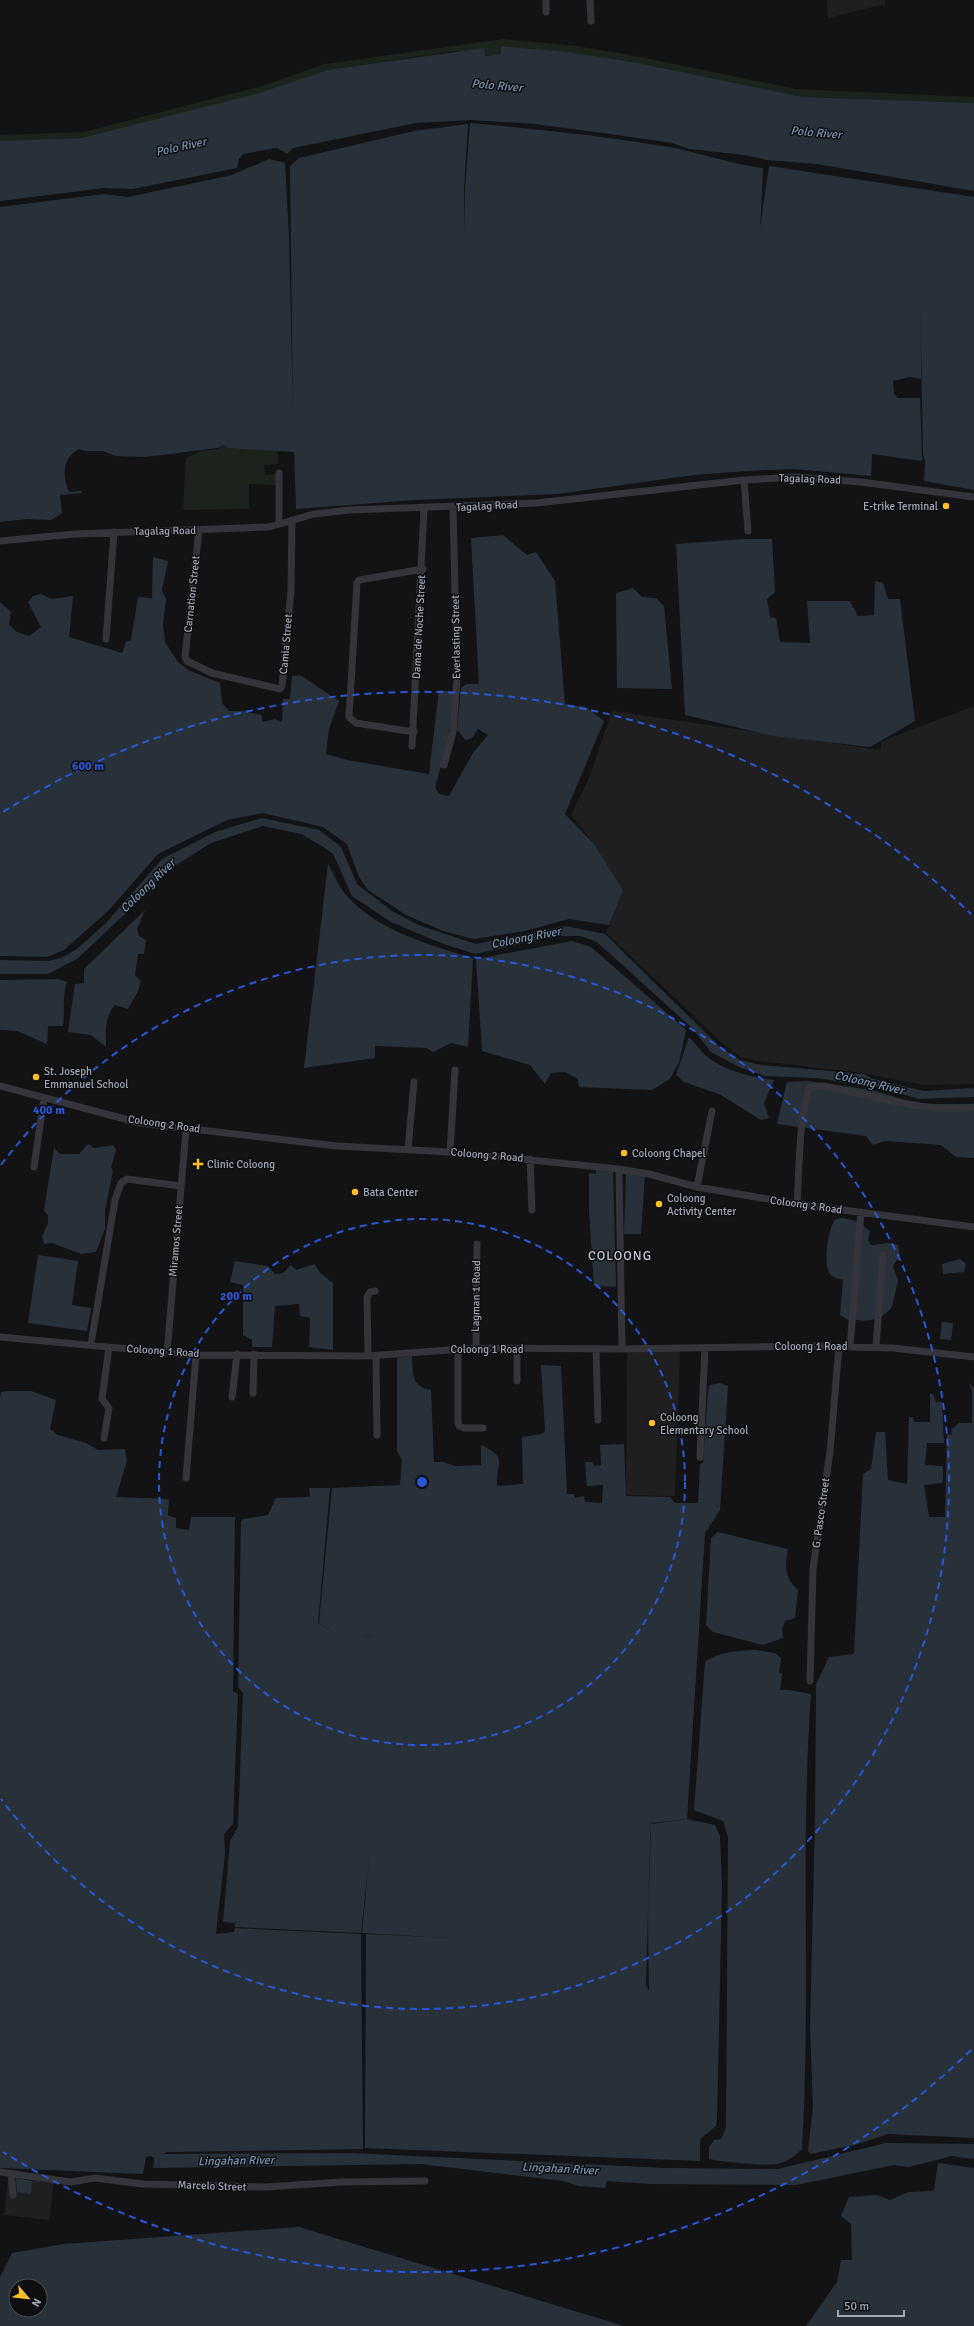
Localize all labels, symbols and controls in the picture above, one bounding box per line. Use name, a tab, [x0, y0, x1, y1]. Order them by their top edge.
water label: Polo River	[471, 76, 525, 96]
water label: Polo River	[790, 123, 844, 143]
water label: Polo River	[154, 134, 209, 160]
street label: Tagalag Road	[779, 471, 841, 487]
street label: Tagalag Road	[456, 498, 519, 514]
place label: E-trike Terminal	[863, 500, 938, 513]
marker: E-trike Terminal	[941, 501, 951, 511]
street label: Tagalag Road	[134, 524, 196, 538]
street label: Carnation Street	[181, 555, 203, 633]
street label: Dama de Noche Street	[410, 575, 428, 679]
street label: Everlasting Street	[449, 595, 463, 679]
street label: Camia Street	[277, 613, 295, 675]
text: 600 m	[72, 759, 104, 774]
water label: Coloong River	[117, 855, 180, 916]
water label: Coloong River	[490, 924, 564, 952]
place label: St. Joseph Emmanuel School	[44, 1065, 128, 1091]
water label: Coloong River	[833, 1068, 907, 1099]
marker: St. Joseph Emmanuel School	[31, 1072, 41, 1082]
text: 400 m	[33, 1103, 65, 1118]
street label: Coloong 2 Road	[127, 1112, 201, 1136]
street label: Coloong 2 Road	[450, 1145, 524, 1165]
place label: Coloong Chapel	[632, 1147, 706, 1160]
marker: Coloong Chapel	[619, 1148, 629, 1158]
marker: Clinic Coloong	[192, 1158, 204, 1170]
place label: Clinic Coloong	[207, 1158, 275, 1171]
place label: Bata Center	[363, 1186, 418, 1199]
marker: Bata Center	[350, 1187, 360, 1197]
place label: Coloong Activity Center	[667, 1192, 736, 1218]
street label: Coloong 2 Road	[769, 1193, 843, 1217]
marker: Coloong Activity Center	[654, 1199, 664, 1209]
street label: Miramos Street	[166, 1205, 186, 1277]
district label: COLOONG	[588, 1248, 652, 1264]
street label: Lagman 1 Road	[469, 1260, 483, 1332]
text: 200 m	[220, 1289, 252, 1304]
street label: Coloong 1 Road	[775, 1340, 848, 1353]
street label: Coloong 1 Road	[126, 1342, 200, 1360]
street label: Coloong 1 Road	[451, 1343, 524, 1356]
place label: Coloong Elementary School	[660, 1411, 748, 1437]
marker: Coloong Elementary School	[647, 1418, 657, 1428]
centre of rings	[415, 1475, 429, 1489]
street label: G. Pasco Street	[810, 1477, 832, 1549]
water label: Lingahan River	[198, 2153, 276, 2169]
water label: Lingahan River	[522, 2160, 600, 2179]
street label: Marcelo Street	[177, 2178, 247, 2194]
north arrow	[8, 2278, 48, 2318]
scale bar	[838, 2292, 904, 2318]
text: N	[29, 2296, 44, 2309]
text: 50 m	[844, 2299, 869, 2314]

